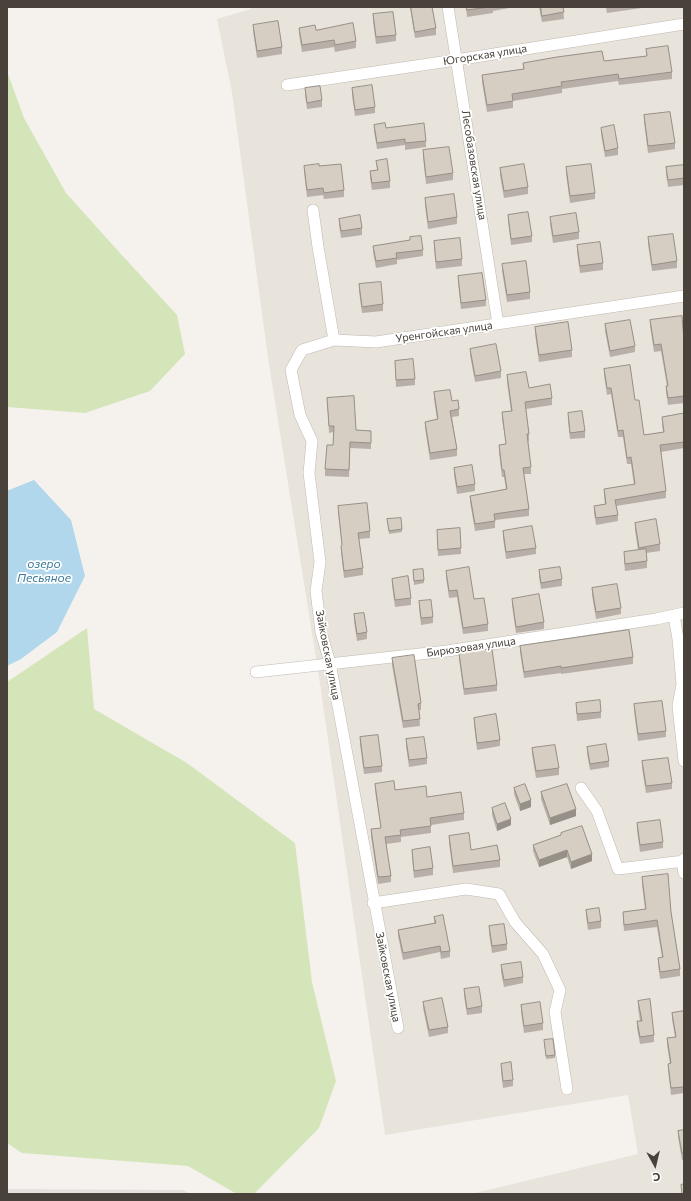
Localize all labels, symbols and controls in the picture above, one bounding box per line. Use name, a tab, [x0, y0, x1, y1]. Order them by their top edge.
street label: Югорская улица	[442, 42, 528, 68]
street label: Лесобазовская улица	[459, 109, 489, 221]
street label: Уренгойская улица	[395, 319, 493, 345]
water label: озеро Песьяное	[17, 557, 71, 585]
street label: Зайковская улица	[313, 609, 343, 701]
street label: Бирюзовая улица	[425, 634, 517, 660]
street label: Зайковская улица	[373, 931, 403, 1023]
north arrow	[635, 1145, 675, 1185]
text: С	[652, 1170, 661, 1184]

